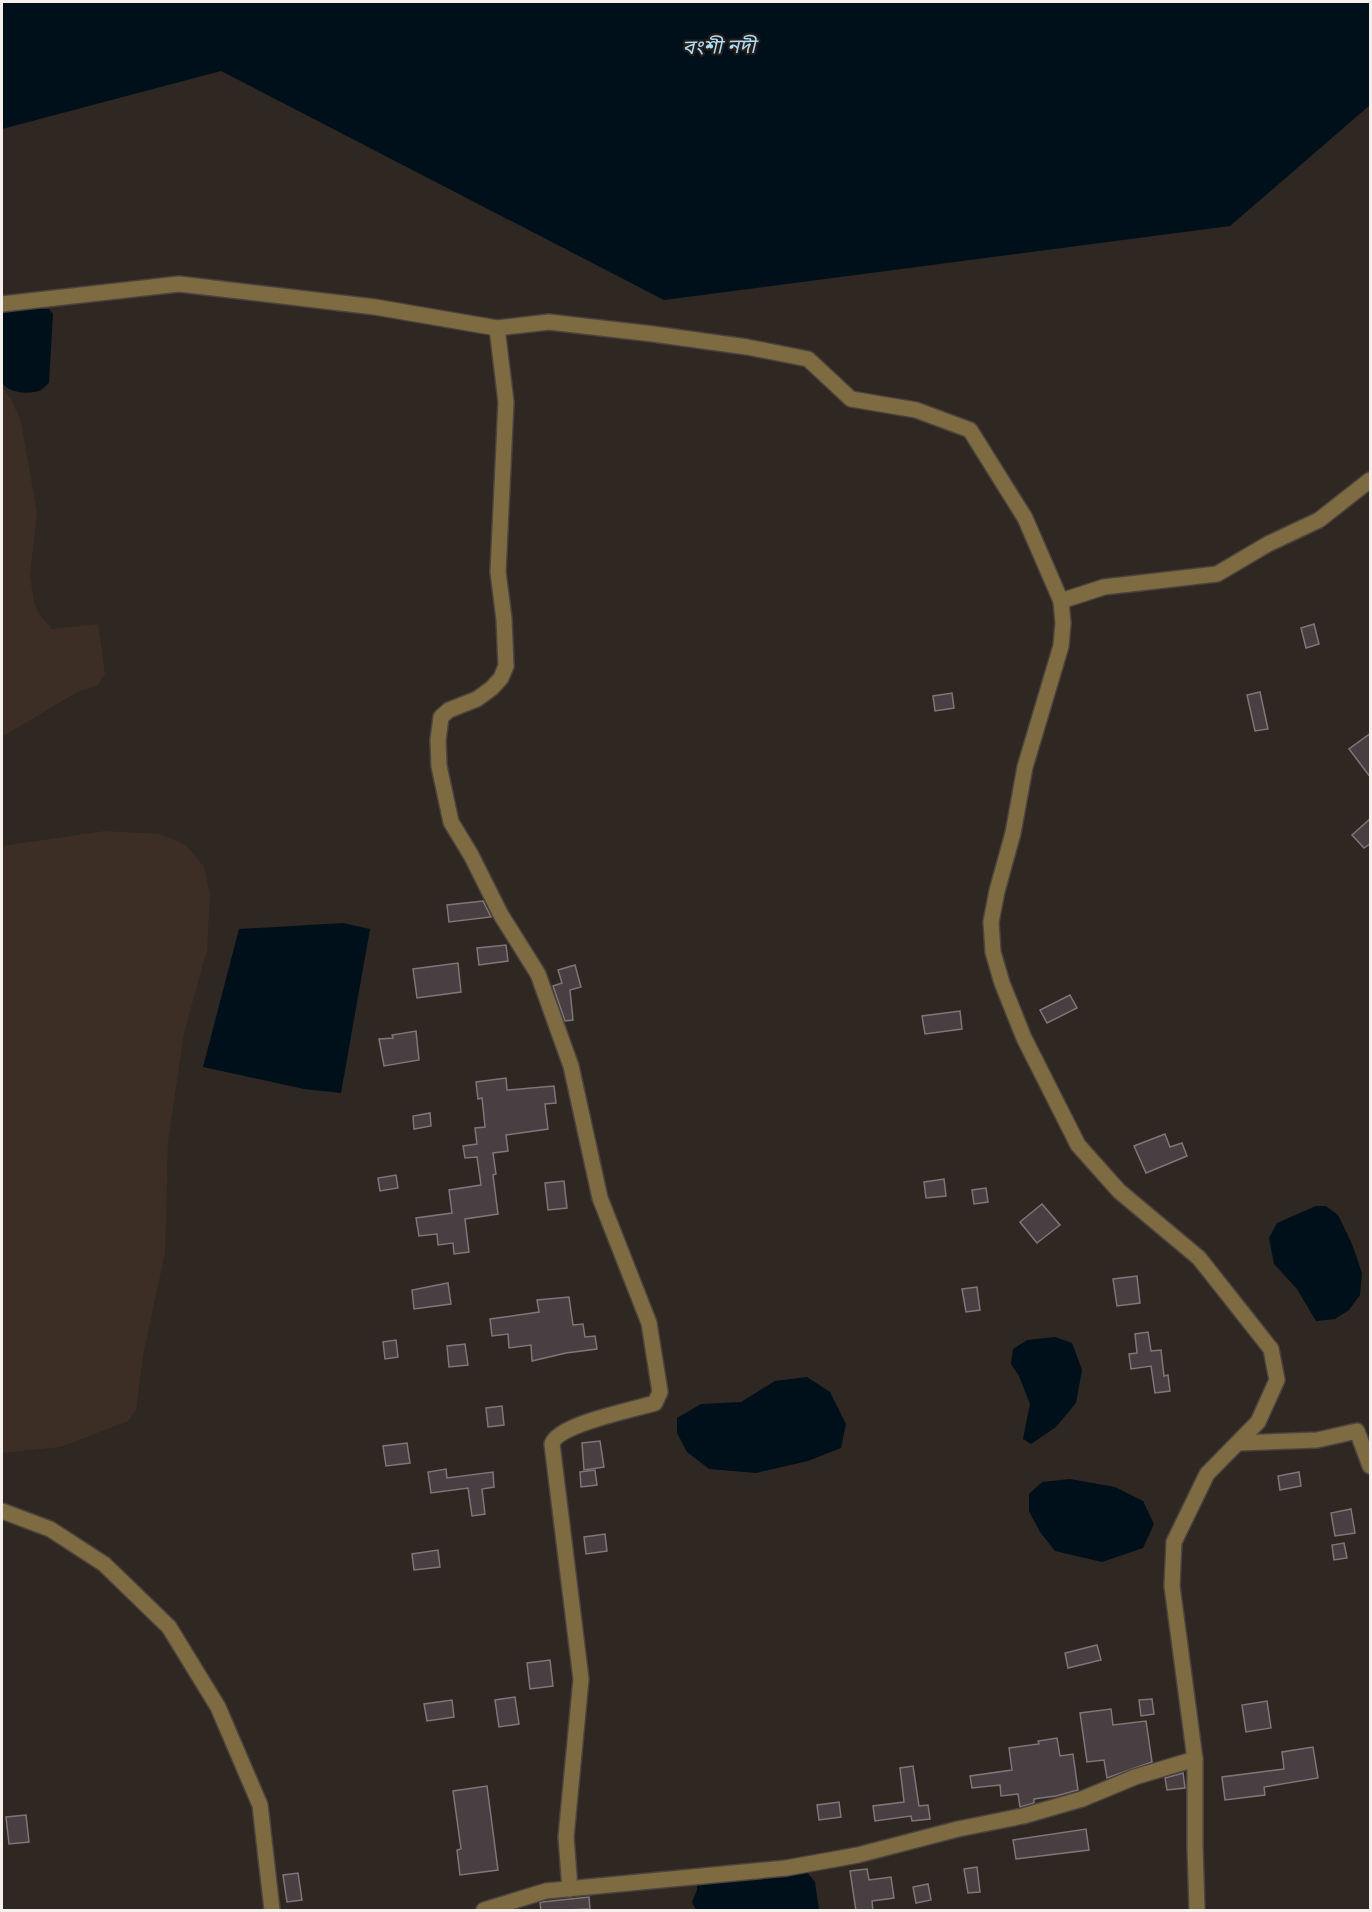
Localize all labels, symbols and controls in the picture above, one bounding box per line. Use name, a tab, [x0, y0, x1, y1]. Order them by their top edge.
water label: বংশী নদী	[682, 33, 759, 61]

